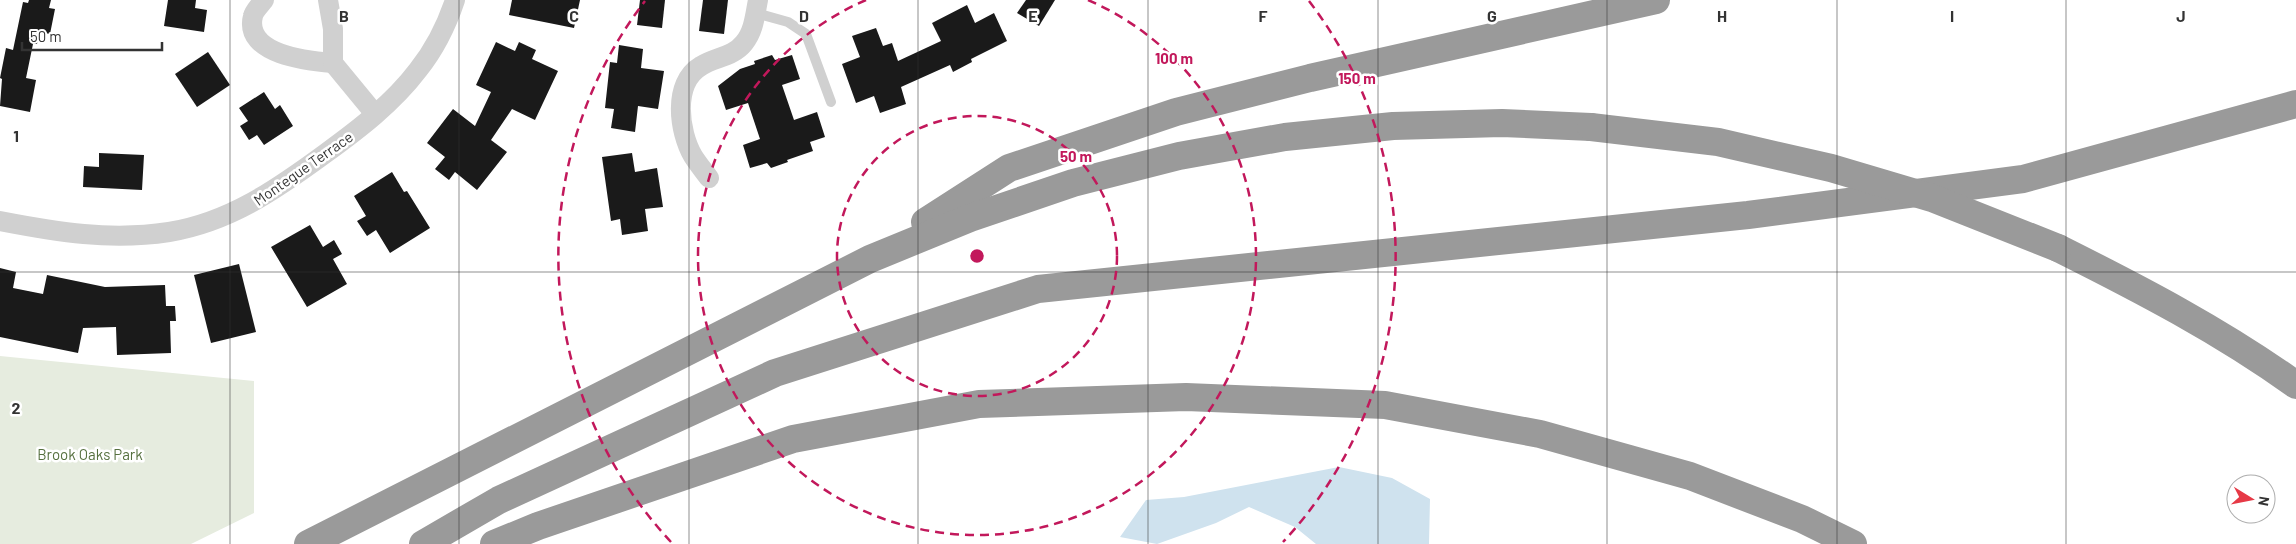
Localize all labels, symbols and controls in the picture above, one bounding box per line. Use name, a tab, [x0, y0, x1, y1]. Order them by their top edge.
text: B	[339, 6, 349, 25]
text: C	[569, 6, 579, 25]
text: D	[799, 6, 809, 25]
text: E	[1028, 6, 1038, 25]
text: F	[1259, 6, 1268, 25]
text: G	[1487, 6, 1497, 25]
text: H	[1717, 6, 1727, 25]
text: I	[1950, 6, 1954, 25]
text: J	[2176, 6, 2186, 25]
scale bar	[22, 20, 162, 52]
text: 50 m	[30, 27, 62, 45]
text: 100 m	[1155, 49, 1193, 67]
text: 150 m	[1338, 69, 1376, 87]
text: 1	[13, 126, 19, 145]
street label: Montegue Terrace	[250, 127, 356, 209]
text: 50 m	[1060, 147, 1092, 165]
centre of rings	[968, 247, 986, 265]
text: 2	[12, 398, 21, 417]
park label: Brook Oaks Park	[37, 445, 143, 463]
north arrow	[2226, 474, 2276, 524]
text: N	[2255, 495, 2273, 507]

